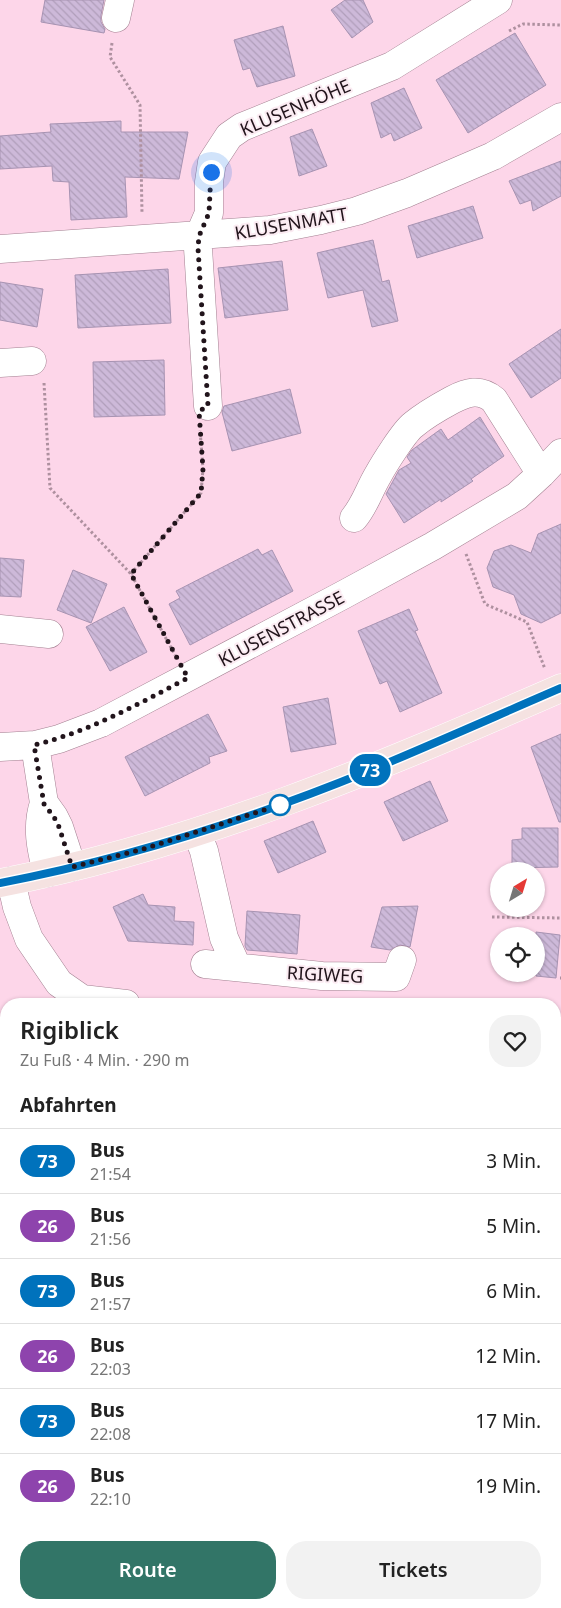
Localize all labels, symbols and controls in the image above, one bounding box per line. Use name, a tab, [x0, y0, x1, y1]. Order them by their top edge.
street label: KLUSENHÖHE	[236, 73, 354, 141]
your location	[199, 160, 224, 185]
street label: KLUSENMATT	[233, 201, 349, 245]
street label: KLUSENSTRASSE	[214, 585, 348, 671]
line badge: 73	[348, 754, 392, 786]
text: 73	[360, 758, 380, 782]
unlabelled marker	[269, 794, 291, 816]
north arrow	[490, 862, 545, 918]
map controls	[490, 862, 545, 982]
button: locate	[490, 927, 545, 982]
street label: RIGIWEG	[286, 960, 364, 988]
text: Rigiblick	[20, 1013, 119, 1046]
button: heart	[489, 1015, 541, 1067]
text: Zu Fuß · 4 Min. · 290 m	[20, 1049, 189, 1071]
text: Abfahrten	[20, 1092, 117, 1118]
text: Bus	[90, 1137, 125, 1163]
text: 3 Min.	[486, 1148, 541, 1174]
text: 73	[37, 1149, 58, 1173]
text: 21:54	[90, 1163, 131, 1185]
text: Bus	[90, 1202, 125, 1228]
text: 5 Min.	[486, 1213, 541, 1239]
text: 26	[37, 1214, 58, 1238]
text: 21:56	[90, 1228, 131, 1250]
text: Bus	[90, 1267, 125, 1293]
text: 6 Min.	[486, 1278, 541, 1304]
text: 73	[37, 1279, 58, 1303]
text: 21:57	[90, 1293, 131, 1315]
text: Bus	[90, 1332, 125, 1358]
text: 12 Min.	[475, 1343, 541, 1369]
text: 26	[37, 1344, 58, 1368]
text: 22:03	[90, 1358, 131, 1380]
text: Bus	[90, 1397, 125, 1423]
text: 17 Min.	[475, 1408, 541, 1434]
text: 73	[37, 1409, 58, 1433]
text: 22:08	[90, 1423, 131, 1445]
text: Bus	[90, 1462, 125, 1488]
text: 19 Min.	[475, 1473, 541, 1499]
text: 26	[37, 1474, 58, 1498]
text: 22:10	[90, 1488, 131, 1510]
button: Route	[20, 1541, 276, 1599]
button: Tickets	[286, 1541, 541, 1599]

